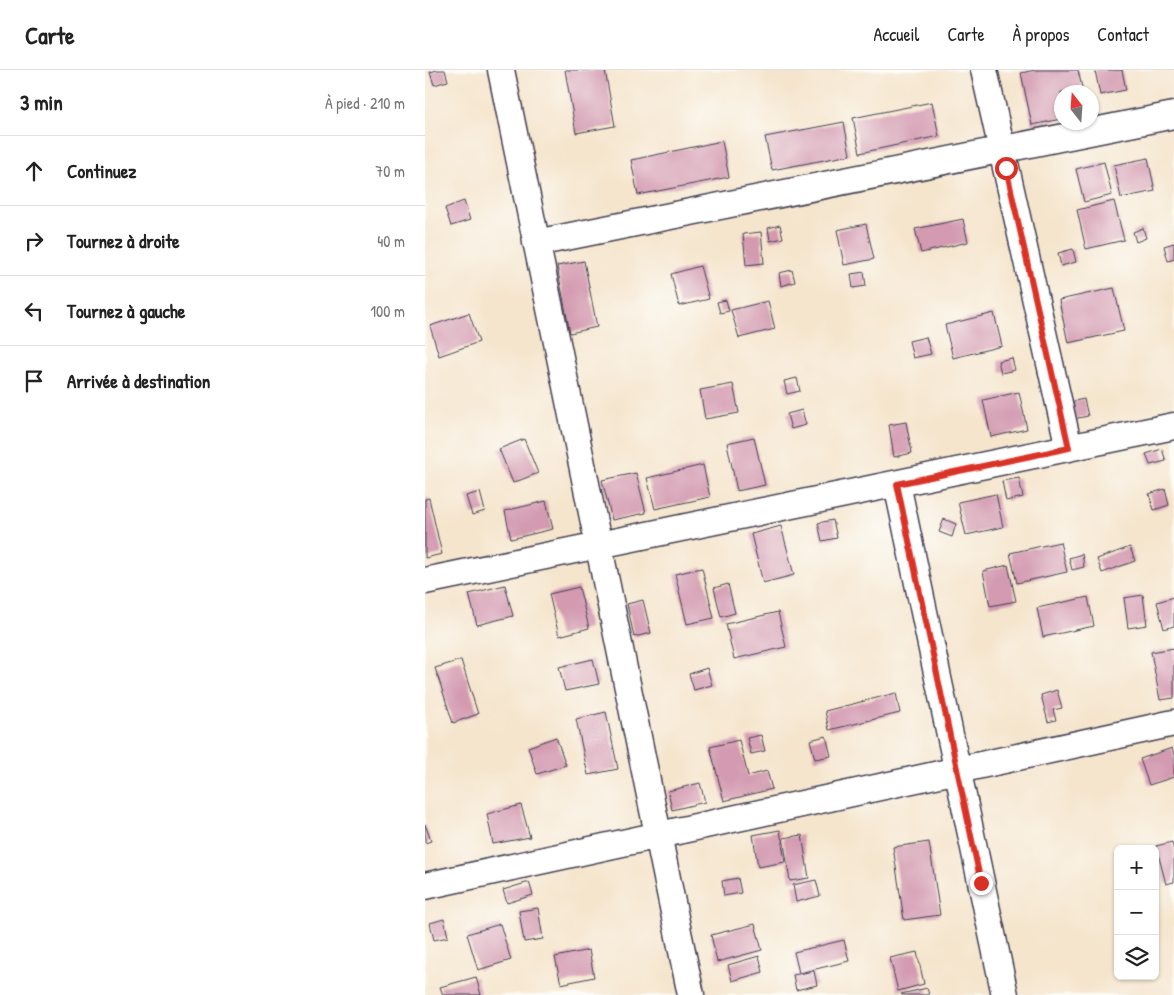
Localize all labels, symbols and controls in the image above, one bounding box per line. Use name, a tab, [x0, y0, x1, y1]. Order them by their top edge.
text: Carte	[25, 19, 75, 51]
text: Accueil	[873, 22, 919, 47]
text: Carte	[947, 22, 985, 47]
text: À propos	[1013, 22, 1069, 47]
text: Contact	[1097, 22, 1149, 47]
north arrow	[1054, 85, 1099, 130]
text: 3 min	[20, 88, 63, 117]
text: À pied · 210 m	[325, 92, 405, 114]
icon: ahead	[20, 157, 48, 185]
route start	[995, 157, 1018, 180]
text: Continuez	[67, 158, 136, 184]
text: 70 m	[375, 160, 405, 182]
icon: right	[20, 227, 48, 255]
text: Tournez à droite	[67, 228, 180, 254]
text: 40 m	[377, 230, 405, 252]
icon: left	[20, 297, 48, 325]
text: Tournez à gauche	[67, 298, 185, 324]
text: 100 m	[370, 300, 405, 322]
icon: arrive	[20, 367, 48, 395]
text: Arrivée à destination	[67, 368, 210, 394]
map controls	[1114, 845, 1159, 980]
button: +	[1114, 845, 1159, 890]
route end	[970, 872, 993, 895]
button: −	[1114, 890, 1159, 935]
button: layers	[1114, 935, 1159, 980]

